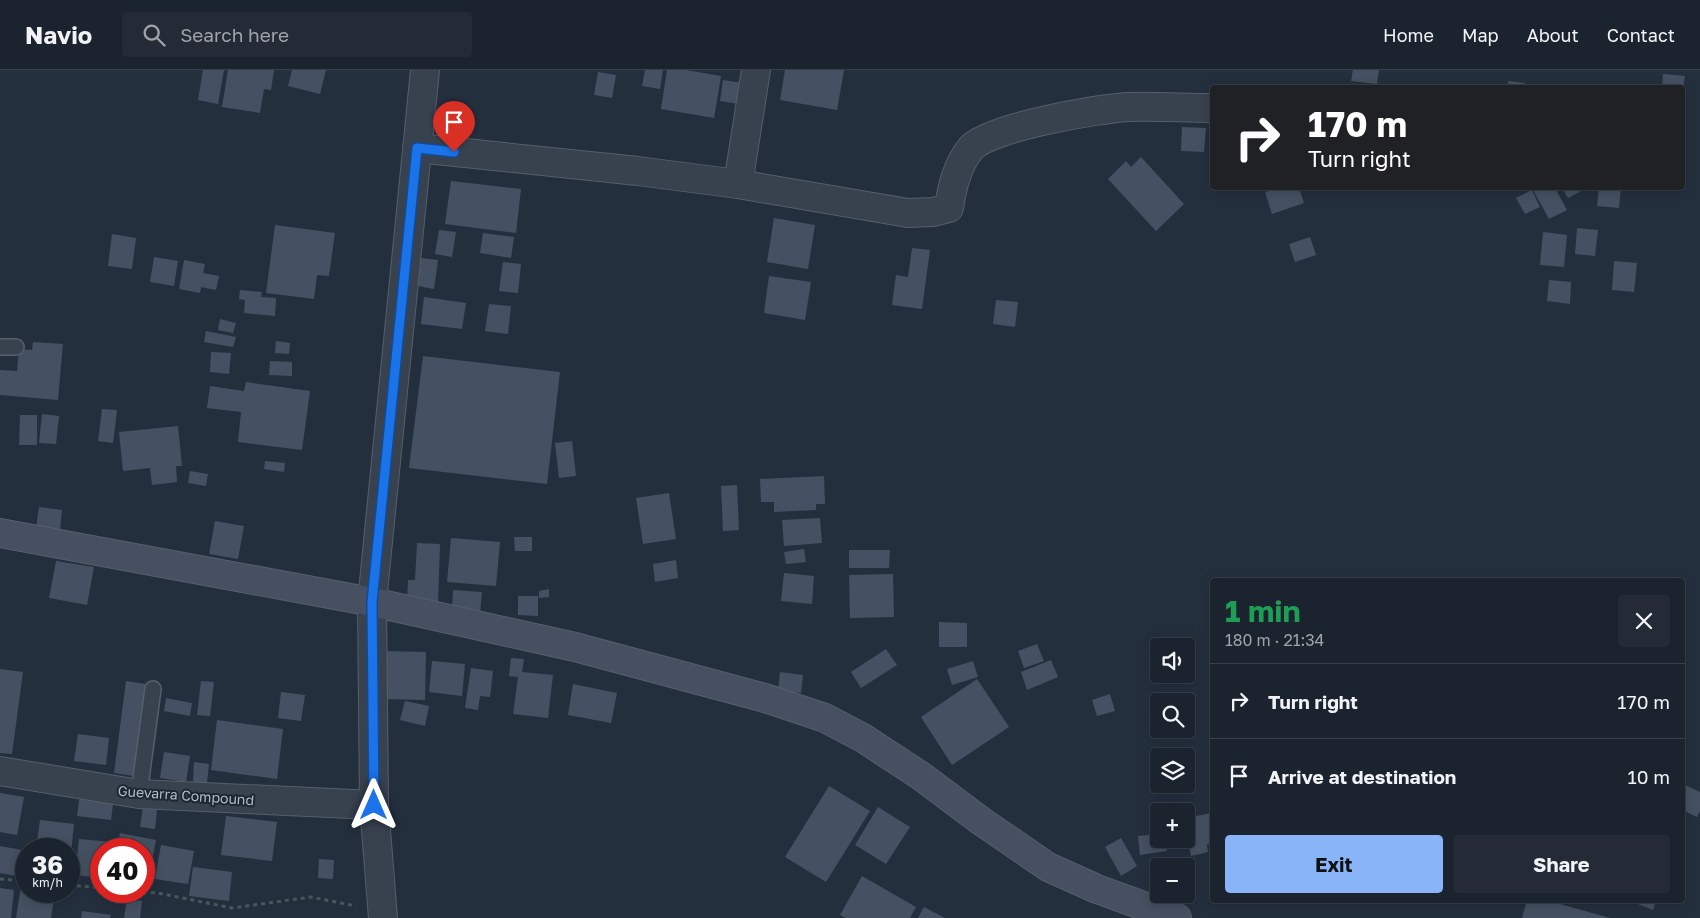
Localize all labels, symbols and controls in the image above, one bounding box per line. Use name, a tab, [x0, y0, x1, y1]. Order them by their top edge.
search box	[122, 12, 472, 57]
text: Navio	[25, 20, 92, 49]
icon: search	[140, 21, 168, 49]
text: Search here	[180, 23, 289, 46]
text: Home	[1383, 24, 1434, 46]
text: Map	[1462, 24, 1499, 46]
text: About	[1527, 24, 1579, 46]
text: Contact	[1607, 24, 1675, 46]
pin	[433, 101, 475, 152]
text: 170 m	[1308, 103, 1407, 145]
icon: right	[1225, 105, 1290, 170]
icon: arrive	[440, 108, 468, 136]
text: Turn right	[1308, 145, 1411, 172]
text: 1 min	[1225, 593, 1301, 629]
button: close	[1618, 595, 1670, 647]
text: 180 m · 21:34	[1225, 630, 1324, 650]
map controls	[1150, 638, 1195, 903]
button: sound	[1150, 638, 1195, 683]
icon: right	[1225, 687, 1253, 715]
text: Turn right	[1268, 690, 1358, 713]
text: 170 m	[1617, 690, 1670, 713]
button: search	[1150, 693, 1195, 738]
button: layers	[1150, 748, 1195, 793]
icon: arrive	[1225, 762, 1253, 790]
text: Arrive at destination	[1268, 765, 1456, 788]
text: 10 m	[1627, 765, 1670, 788]
position arrow	[347, 778, 399, 830]
street label: Guevarra Compound	[117, 782, 255, 808]
button: +	[1150, 803, 1195, 848]
button: Exit	[1225, 835, 1443, 893]
button: Share	[1453, 835, 1670, 893]
speed limit sign: 40	[90, 838, 155, 903]
text: 36	[32, 849, 63, 880]
button: −	[1150, 858, 1195, 903]
text: km/h	[32, 875, 63, 890]

